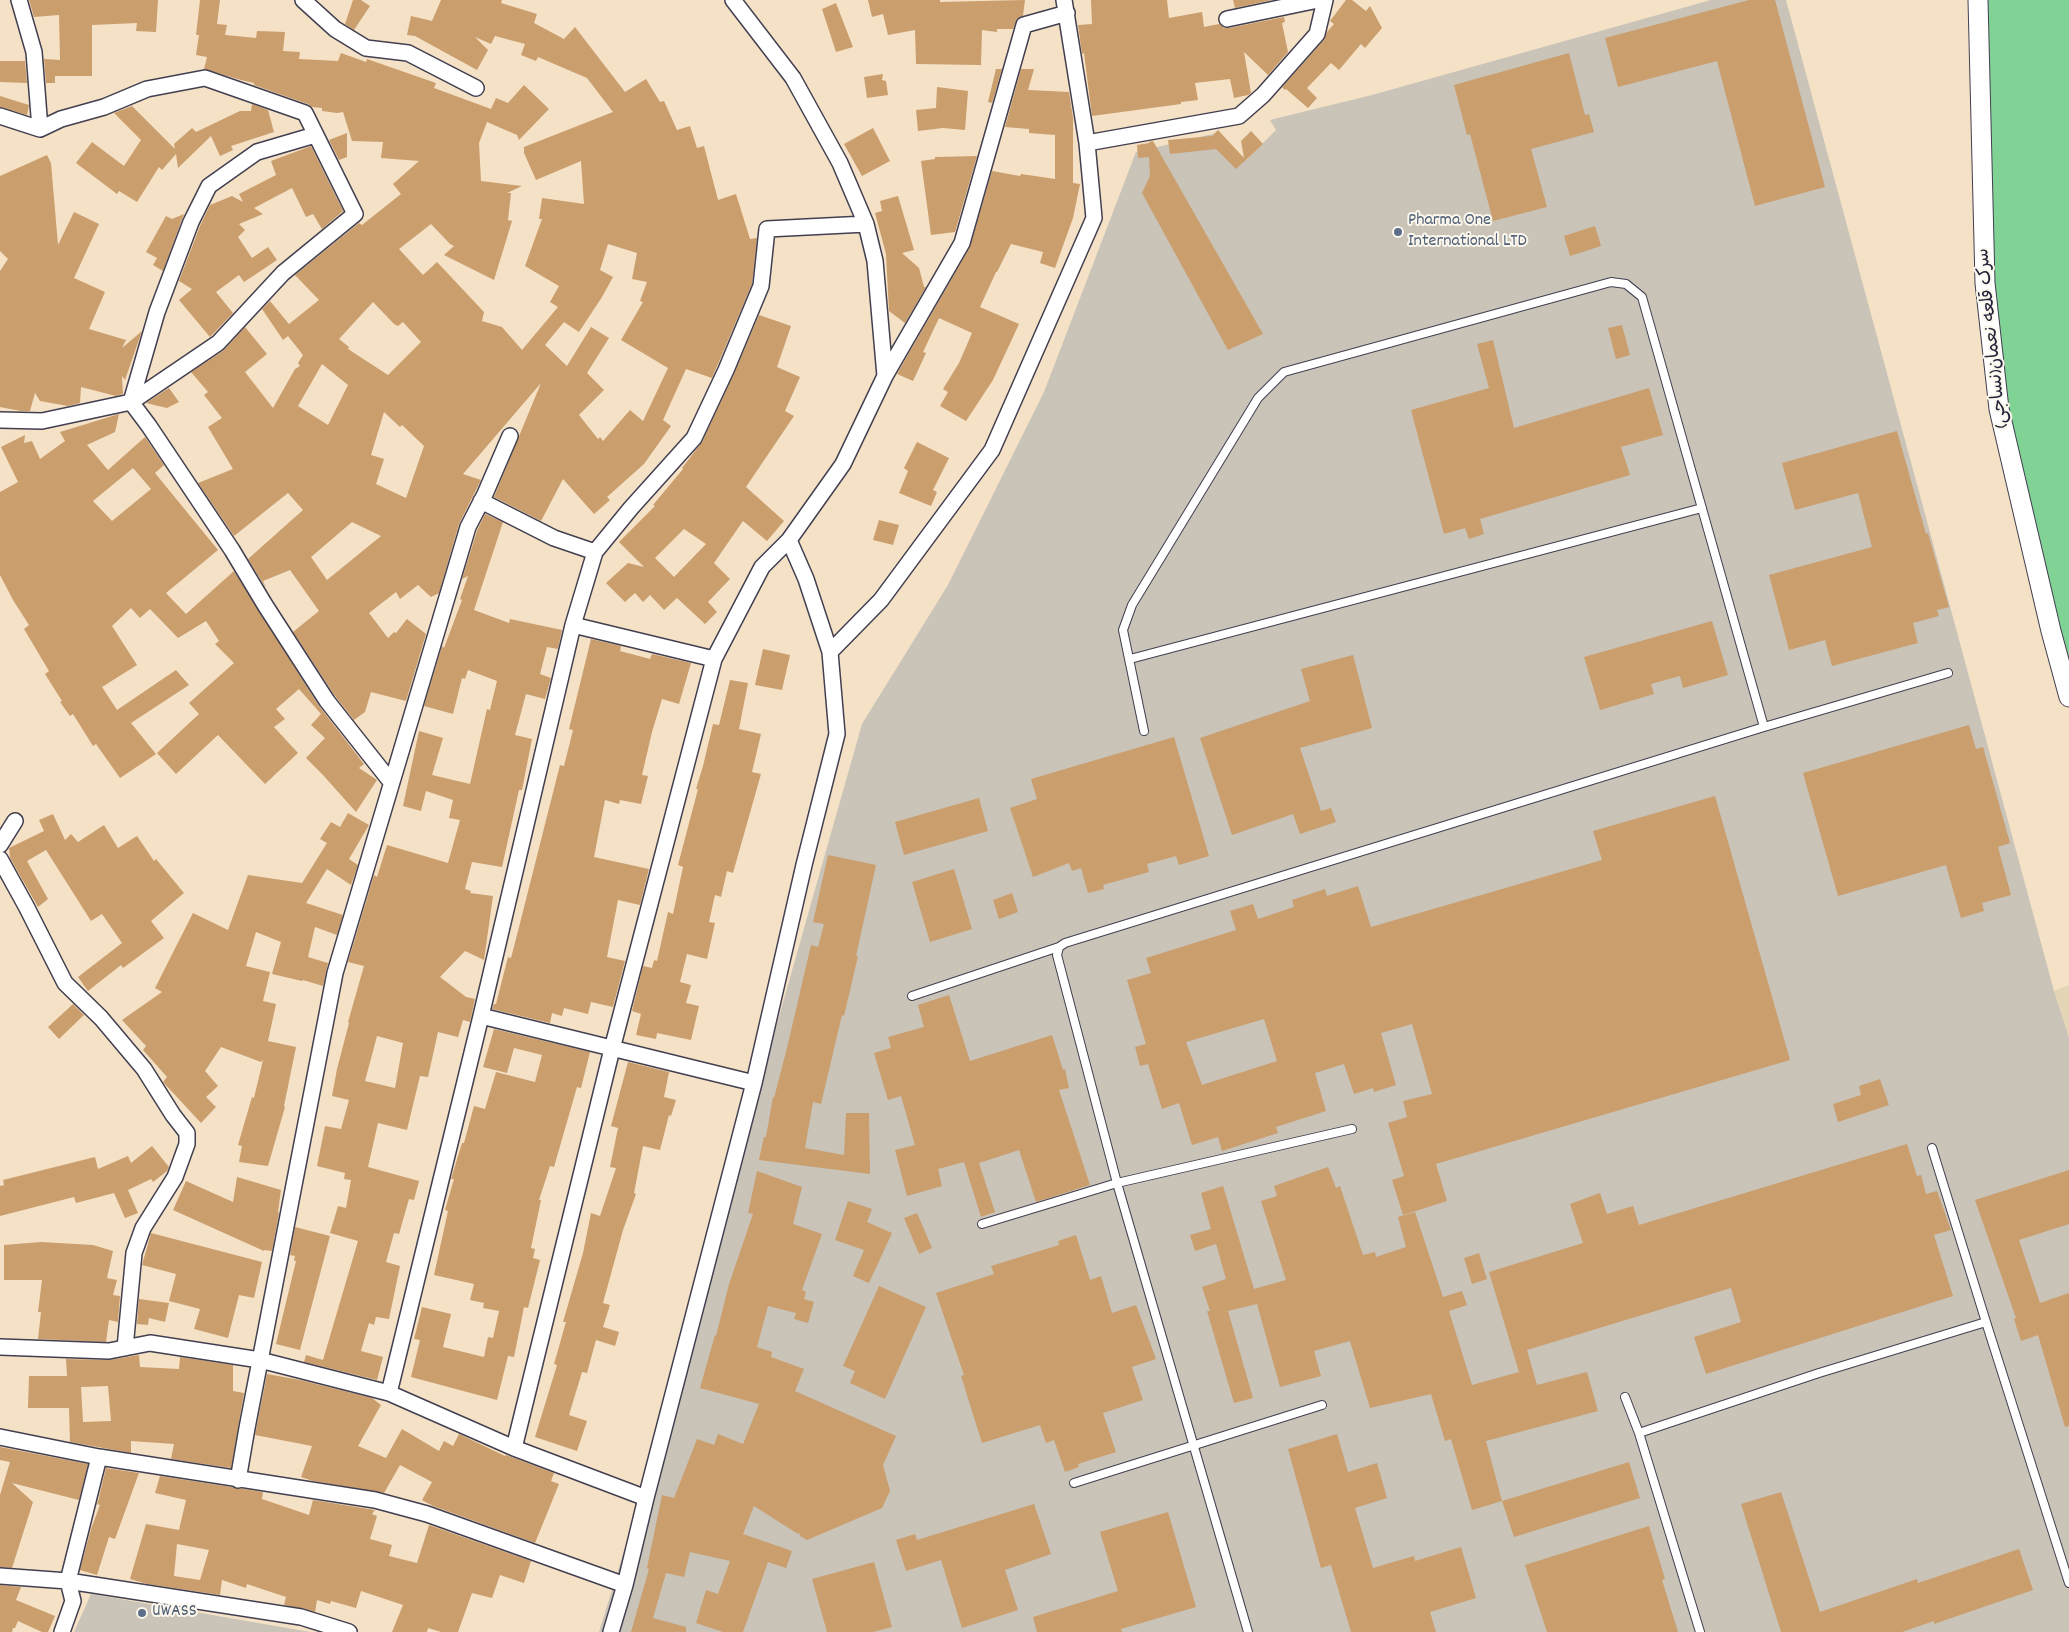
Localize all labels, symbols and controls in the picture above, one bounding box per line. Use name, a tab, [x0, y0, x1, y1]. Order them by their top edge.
place label: Pharma One International LTD	[1408, 211, 1527, 253]
marker: Pharma One International LTD	[1392, 226, 1404, 238]
street label: سرک قلعه نعمان(نساجی)	[1974, 247, 2014, 429]
place label: UWASS	[152, 1602, 197, 1624]
marker: UWASS	[136, 1607, 148, 1619]

